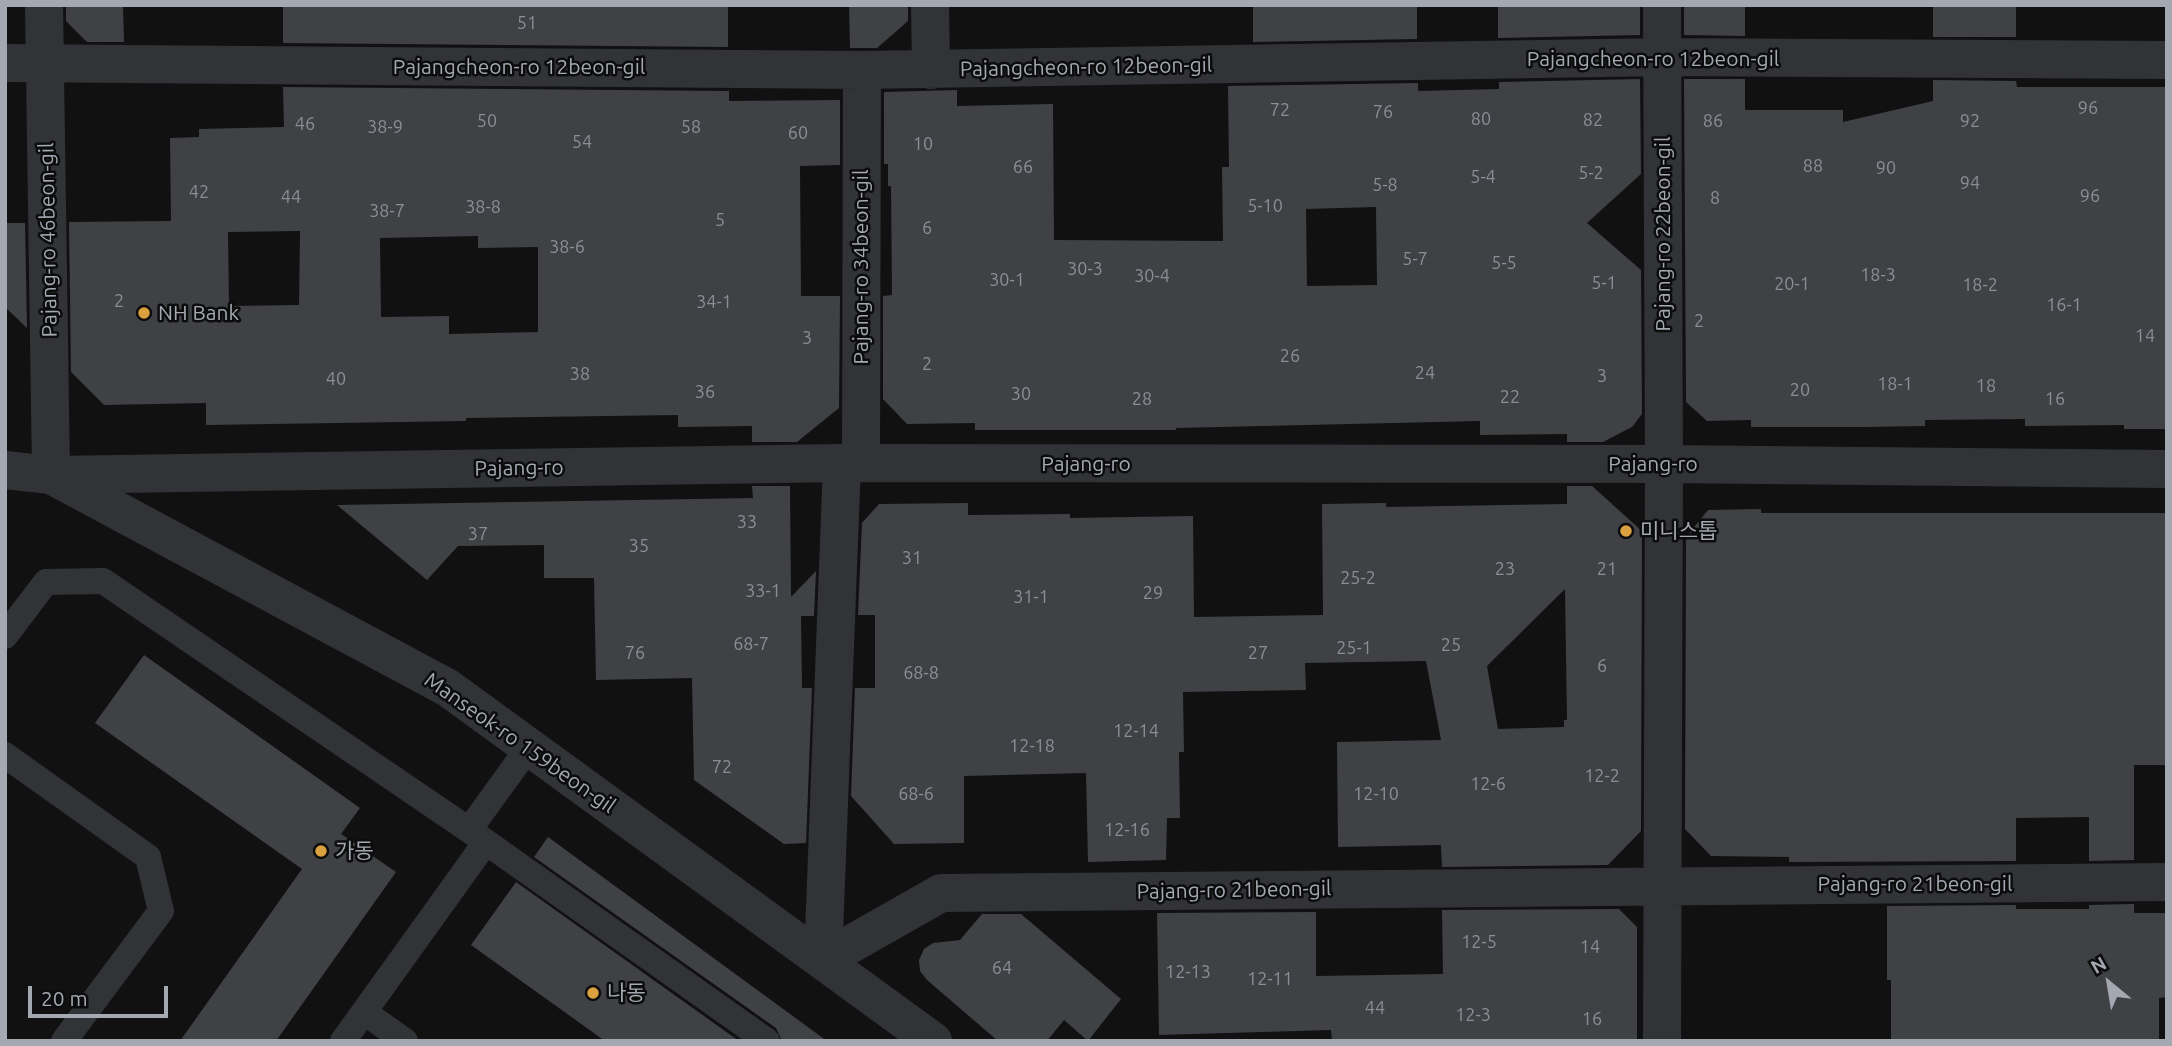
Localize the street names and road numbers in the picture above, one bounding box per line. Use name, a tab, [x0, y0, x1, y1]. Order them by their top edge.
street label: Pajangcheon-ro 12beon-gil	[1527, 46, 1779, 72]
street label: Pajangcheon-ro 12beon-gil	[960, 52, 1212, 82]
street label: Pajangcheon-ro 12beon-gil	[393, 54, 645, 80]
street label: Pajang-ro 22beon-gil	[1650, 137, 1676, 331]
street label: Pajang-ro 46beon-gil	[34, 142, 62, 338]
street label: Pajang-ro 34beon-gil	[848, 170, 874, 364]
street label: Pajang-ro	[1041, 451, 1131, 477]
street label: Pajang-ro	[1608, 451, 1698, 477]
street label: Pajang-ro	[474, 455, 564, 481]
street label: Manseok-ro 159beon-gil	[419, 667, 621, 819]
street label: Pajang-ro 21beon-gil	[1818, 871, 2012, 897]
street label: Pajang-ro 21beon-gil	[1136, 876, 1332, 904]

